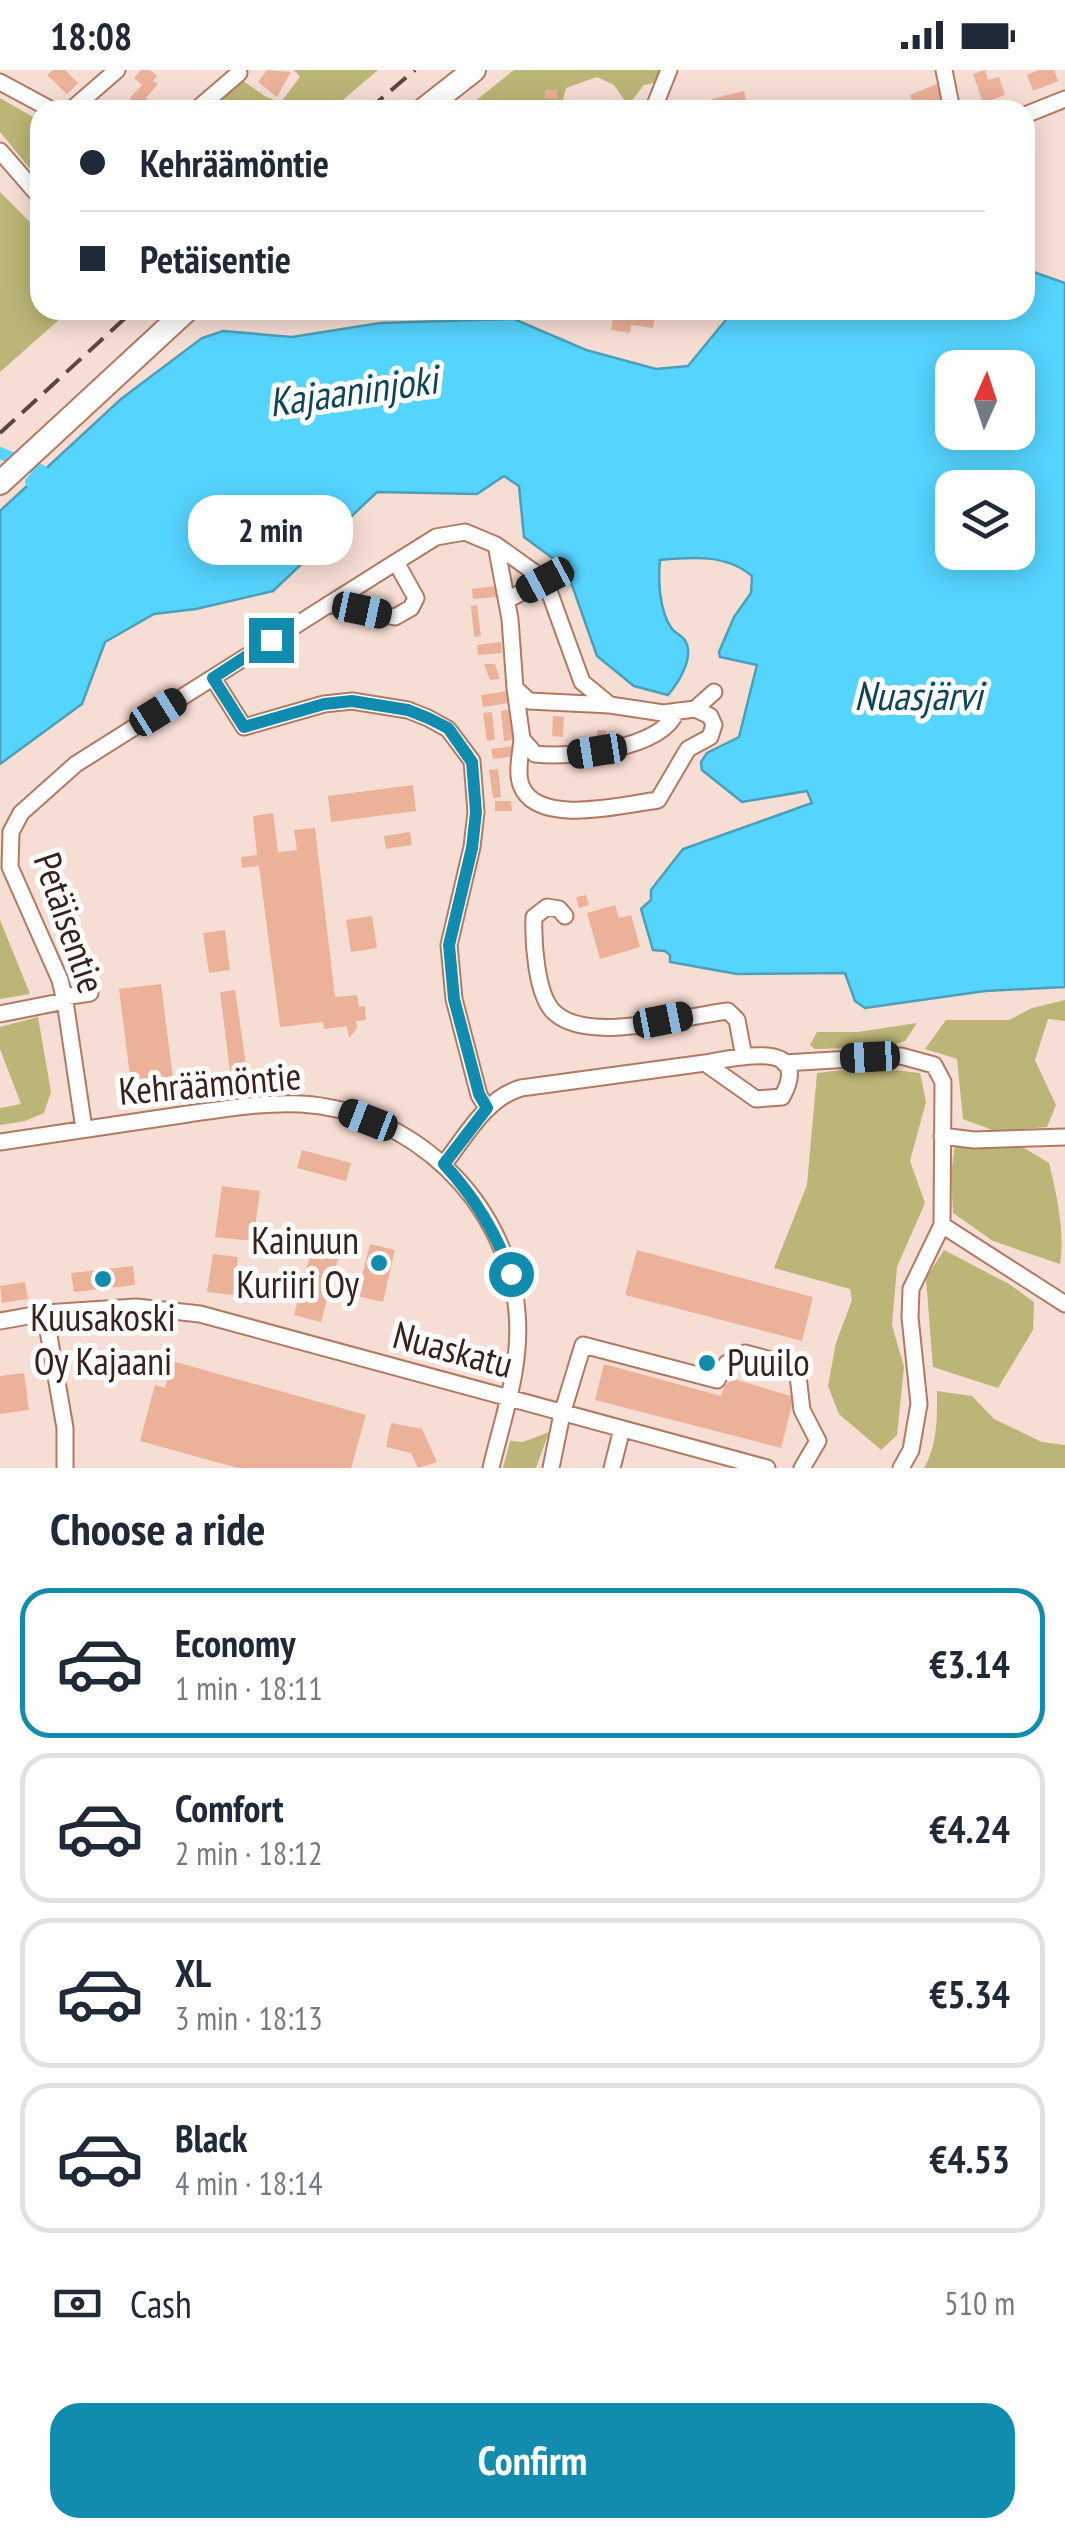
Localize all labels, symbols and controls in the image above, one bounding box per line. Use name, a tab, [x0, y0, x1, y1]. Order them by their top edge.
text: 18:08	[50, 11, 132, 60]
text: Kehräämöntie	[140, 138, 329, 187]
text: Petäisentie	[140, 234, 291, 283]
north arrow	[935, 350, 1035, 450]
map controls	[935, 350, 1035, 570]
water label: Kajaaninjoki	[265, 352, 446, 428]
button: layers	[935, 470, 1035, 570]
callout: 2 min	[188, 495, 354, 565]
text: 2 min	[238, 509, 303, 551]
car	[511, 553, 579, 607]
car	[330, 589, 394, 631]
route end	[249, 618, 294, 663]
water label: Nuasjärvi	[854, 669, 987, 721]
car	[125, 683, 191, 741]
car	[565, 731, 629, 771]
street label: Petäisentie	[24, 846, 117, 999]
car	[631, 1000, 695, 1040]
car	[839, 1040, 901, 1074]
street label: Kehräämöntie	[117, 1050, 303, 1115]
car	[335, 1095, 401, 1145]
place label: Kainuun Kuriiri Oy	[236, 1215, 360, 1308]
marker: Kainuun Kuriiri Oy	[368, 1252, 390, 1274]
route start	[489, 1252, 534, 1297]
marker: Kuusakoski Oy Kajaani	[92, 1268, 114, 1290]
place label: Kuusakoski Oy Kajaani	[30, 1292, 176, 1385]
street label: Nuaskatu	[388, 1309, 519, 1388]
place label: Puuilo	[727, 1337, 810, 1386]
marker: Puuilo	[696, 1352, 718, 1374]
text: Choose a ride	[50, 1499, 265, 1557]
icon: car	[55, 1618, 145, 1708]
text: Economy	[175, 1618, 295, 1667]
text: €3.14	[929, 1639, 1010, 1688]
text: 1 min · 18:11	[175, 1667, 323, 1709]
icon: car	[55, 1783, 145, 1873]
text: Comfort	[175, 1783, 284, 1832]
text: €4.24	[929, 1804, 1010, 1853]
text: 2 min · 18:12	[175, 1832, 323, 1874]
icon: car	[55, 1948, 145, 2038]
text: XL	[175, 1948, 211, 1997]
text: €5.34	[929, 1969, 1010, 2018]
text: 3 min · 18:13	[175, 1997, 323, 2039]
icon: car	[55, 2113, 145, 2203]
text: Black	[175, 2113, 248, 2162]
text: €4.53	[929, 2134, 1010, 2183]
text: 4 min · 18:14	[175, 2162, 323, 2204]
icon: cash	[50, 2276, 105, 2331]
text: Cash	[130, 2279, 192, 2328]
text: 510 m	[944, 2282, 1015, 2324]
button: Confirm	[50, 2403, 1015, 2518]

